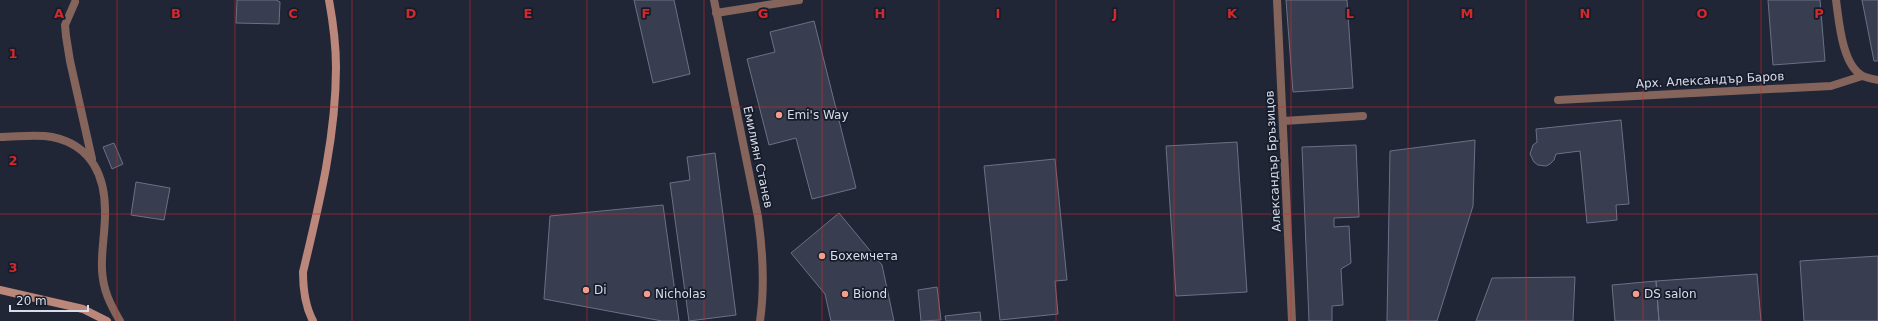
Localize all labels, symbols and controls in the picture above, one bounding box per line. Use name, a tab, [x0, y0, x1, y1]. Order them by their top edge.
text: A	[54, 6, 64, 21]
text: B	[171, 6, 181, 21]
text: C	[288, 6, 298, 21]
text: D	[406, 6, 417, 21]
text: E	[524, 6, 532, 21]
text: F	[642, 6, 650, 21]
text: G	[758, 6, 768, 21]
text: H	[875, 6, 885, 21]
text: I	[996, 6, 1000, 21]
text: J	[1112, 6, 1117, 21]
text: K	[1227, 6, 1238, 21]
text: L	[1346, 6, 1354, 21]
text: M	[1461, 6, 1473, 21]
text: N	[1580, 6, 1590, 21]
text: O	[1696, 6, 1708, 21]
text: P	[1814, 6, 1824, 21]
text: 1	[8, 46, 18, 61]
street label: Арх. Александър Баров	[1635, 69, 1785, 91]
street label: Александър Бръзицов	[1262, 90, 1284, 232]
street label: Емилиян Станев	[740, 105, 776, 209]
place label: Emi's Way	[787, 108, 849, 122]
marker: Emi's Way	[774, 110, 784, 120]
text: 2	[8, 153, 18, 168]
place label: Бохемчета	[830, 249, 898, 263]
marker: Бохемчета	[817, 251, 827, 261]
text: 3	[8, 260, 18, 275]
place label: Di	[594, 283, 607, 297]
marker: Di	[581, 285, 591, 295]
scale bar	[10, 287, 88, 313]
place label: Nicholas	[655, 287, 706, 301]
place label: Biond	[853, 287, 887, 301]
place label: DS salon	[1644, 287, 1697, 301]
marker: Nicholas	[642, 289, 652, 299]
marker: Biond	[840, 289, 850, 299]
marker: DS salon	[1631, 289, 1641, 299]
text: 20 m	[16, 294, 47, 308]

